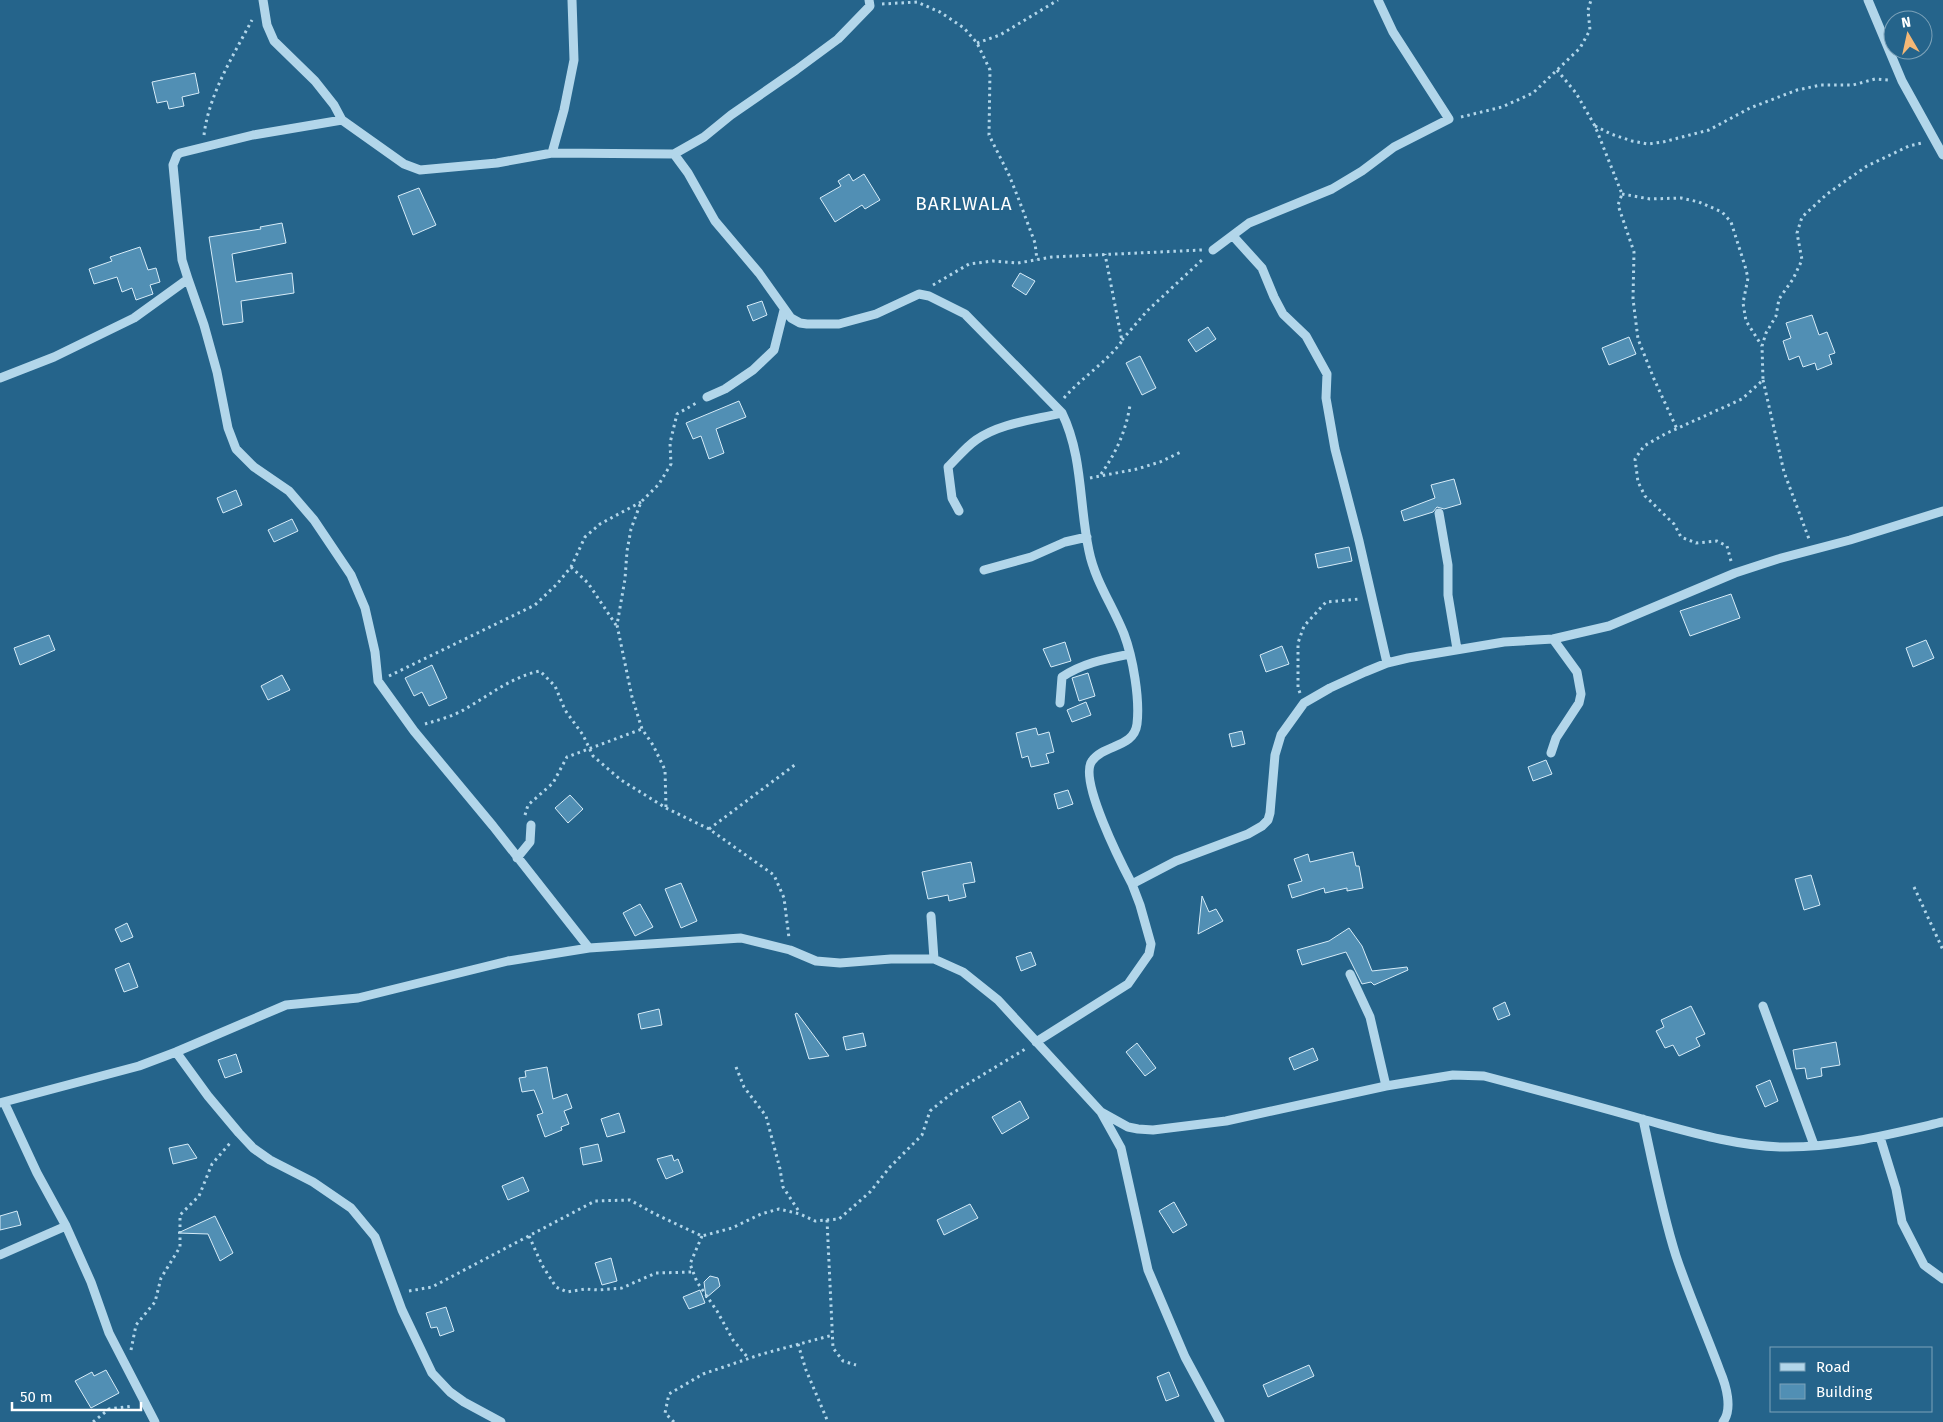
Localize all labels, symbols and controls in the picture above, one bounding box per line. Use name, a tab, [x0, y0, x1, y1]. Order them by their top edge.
north arrow	[1883, 10, 1933, 60]
text: N	[1900, 14, 1912, 32]
district label: BARLWALA	[915, 192, 1013, 215]
legend	[1770, 1347, 1933, 1412]
text: Road	[1816, 1358, 1851, 1376]
scale bar	[12, 1380, 141, 1412]
text: Building	[1816, 1383, 1872, 1401]
text: 50 m	[20, 1388, 53, 1406]

